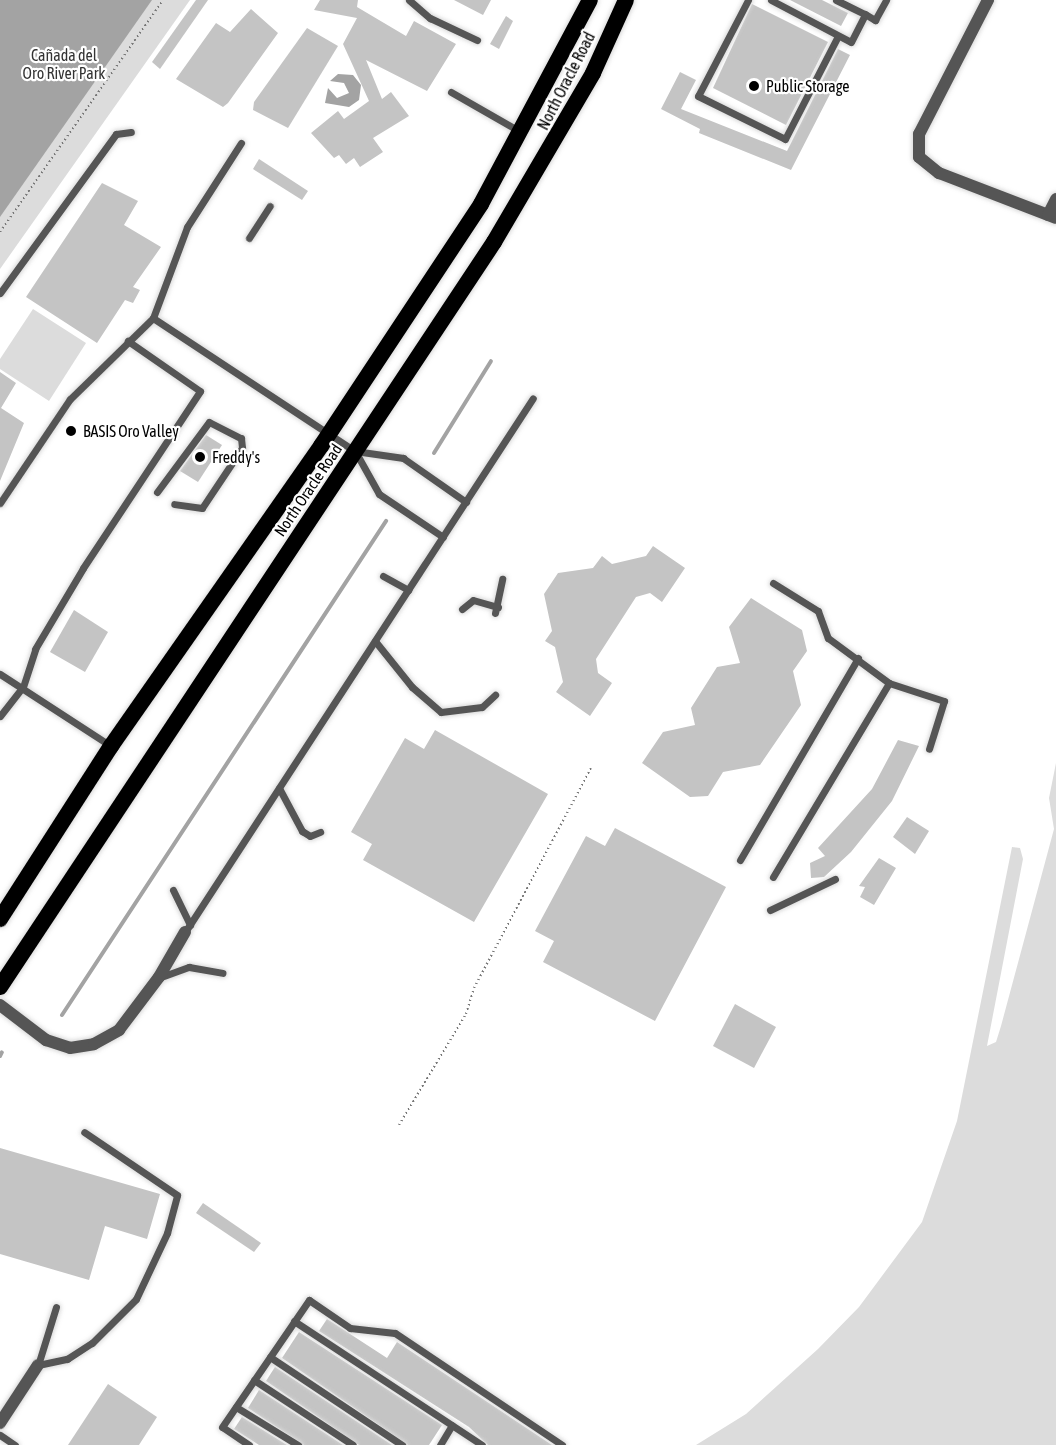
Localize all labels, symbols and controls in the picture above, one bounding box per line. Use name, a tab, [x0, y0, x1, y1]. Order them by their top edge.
street label: North Oracle Road	[533, 29, 599, 133]
park label: Cañada del Oro River Park	[23, 45, 105, 83]
place label: Public Storage	[766, 76, 850, 96]
marker: Public Storage	[747, 79, 761, 93]
place label: BASIS Oro Valley	[83, 421, 179, 441]
marker: BASIS Oro Valley	[64, 424, 78, 438]
street label: North Oracle Road	[270, 440, 346, 540]
place label: Freddy's	[212, 447, 260, 467]
marker: Freddy's	[193, 450, 207, 464]

